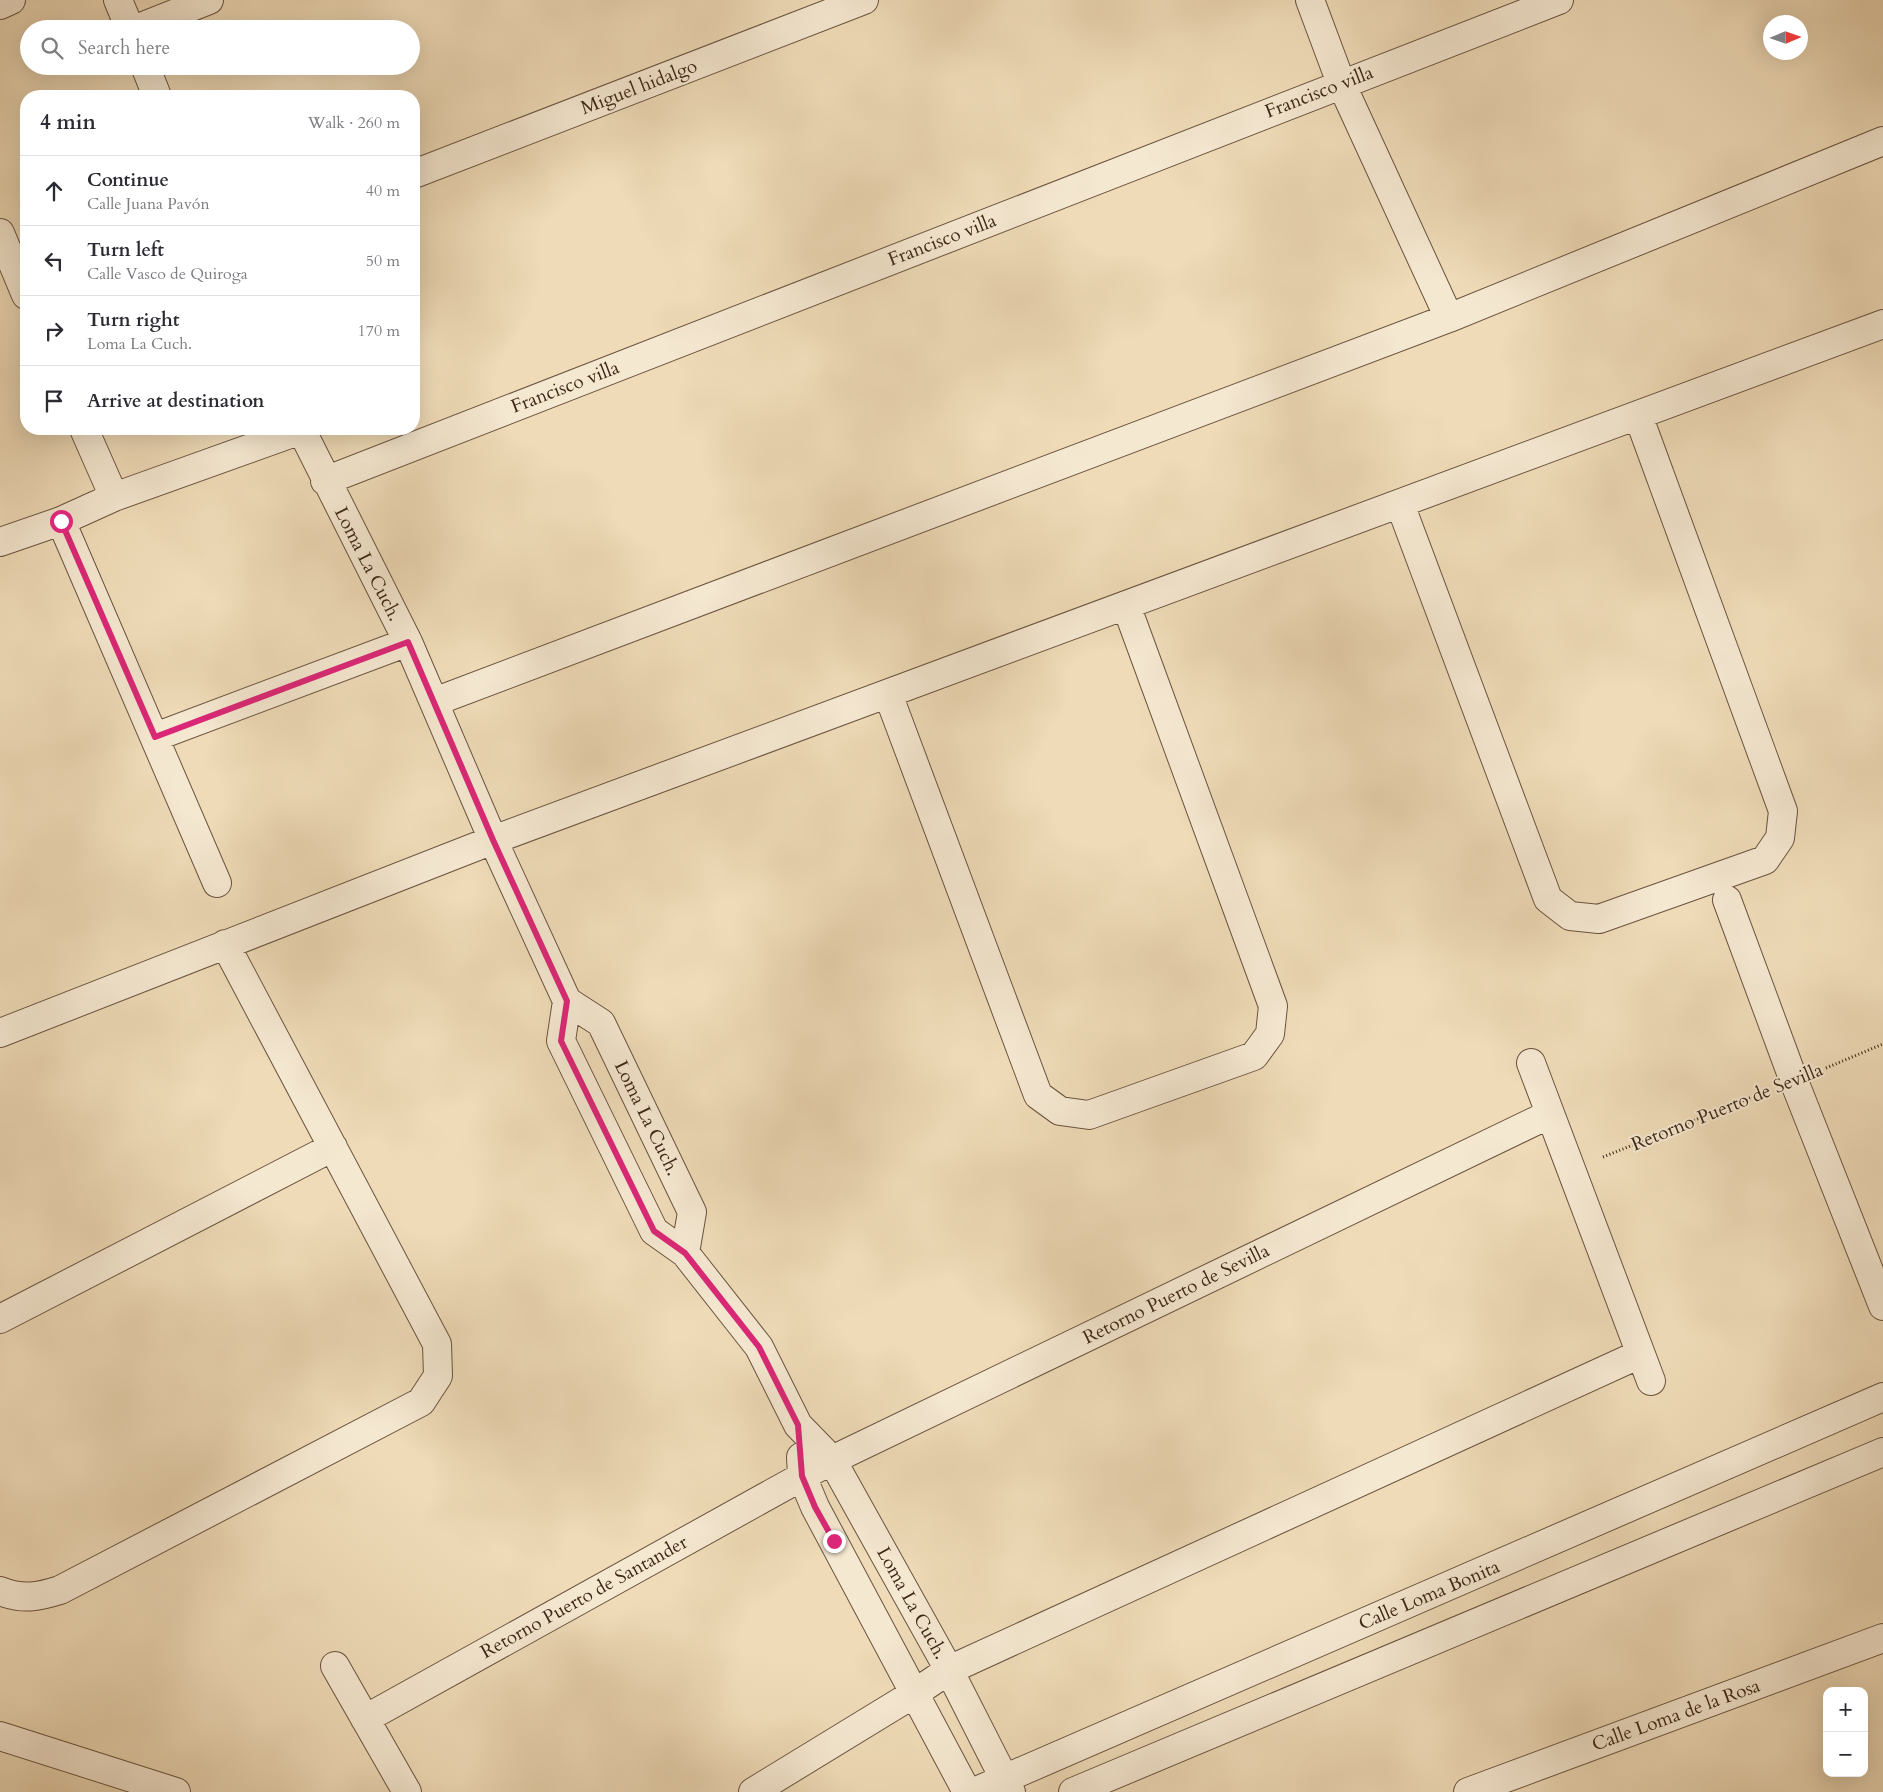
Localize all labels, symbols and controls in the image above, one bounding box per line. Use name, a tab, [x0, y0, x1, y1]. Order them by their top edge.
north arrow	[1763, 15, 1808, 60]
search box	[20, 20, 420, 75]
icon: search	[38, 34, 66, 62]
text: Search here	[78, 35, 170, 61]
street label: Miguel hidalgo	[577, 53, 701, 121]
street label: Francisco villa	[1261, 59, 1377, 125]
text: 4 min	[40, 108, 96, 137]
text: Walk · 260 m	[308, 112, 400, 134]
text: Continue	[87, 167, 169, 193]
icon: ahead	[40, 177, 68, 205]
text: 40 m	[366, 180, 400, 202]
text: Calle Juana Pavón	[87, 193, 209, 215]
street label: Francisco villa	[884, 207, 1000, 273]
text: Turn left	[87, 237, 164, 263]
icon: left	[40, 247, 68, 275]
text: 50 m	[366, 250, 400, 272]
text: Calle Vasco de Quiroga	[87, 263, 248, 285]
text: Turn right	[87, 307, 179, 333]
icon: right	[40, 317, 68, 345]
text: 170 m	[358, 320, 400, 342]
text: Loma La Cuch.	[87, 333, 192, 355]
street label: Francisco villa	[507, 354, 623, 420]
icon: arrive	[40, 387, 68, 415]
text: Arrive at destination	[87, 388, 264, 414]
street label: Loma La Cuch.	[328, 502, 408, 626]
route start	[50, 510, 73, 533]
street label: Loma La Cuch.	[608, 1056, 686, 1180]
street label: Retorno Puerto de Sevilla	[1627, 1057, 1827, 1157]
street label: Retorno Puerto de Sevilla	[1078, 1237, 1274, 1351]
street label: Retorno Puerto de Santander	[476, 1529, 692, 1665]
route end	[823, 1530, 846, 1553]
street label: Loma La Cuch.	[870, 1542, 954, 1664]
street label: Calle Loma Bonita	[1355, 1554, 1503, 1636]
street label: Calle Loma de la Rosa	[1588, 1672, 1764, 1758]
map controls	[1823, 1687, 1868, 1777]
button: +	[1823, 1687, 1868, 1732]
button: −	[1823, 1732, 1868, 1777]

